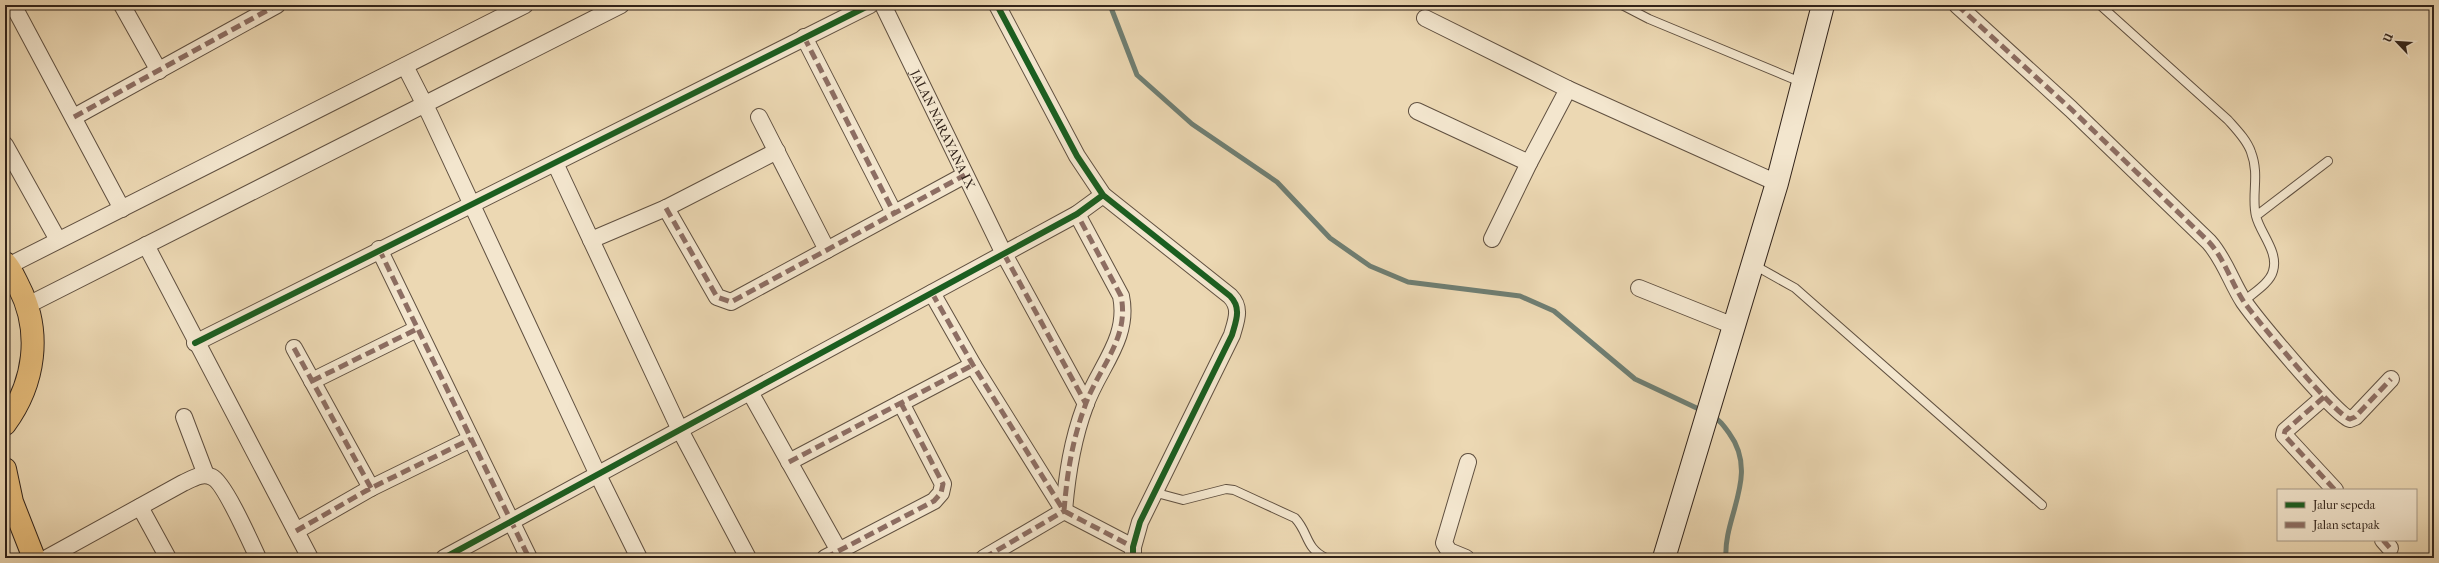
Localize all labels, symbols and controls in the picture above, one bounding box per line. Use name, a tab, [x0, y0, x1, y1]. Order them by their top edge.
north arrow	[2377, 22, 2417, 62]
text: U	[2380, 31, 2396, 46]
street label: JALAN NARAYANA IX	[907, 66, 978, 191]
legend	[2277, 489, 2417, 541]
text: Jalur sepeda	[2312, 498, 2376, 512]
text: Jalan setapak	[2312, 518, 2380, 532]

